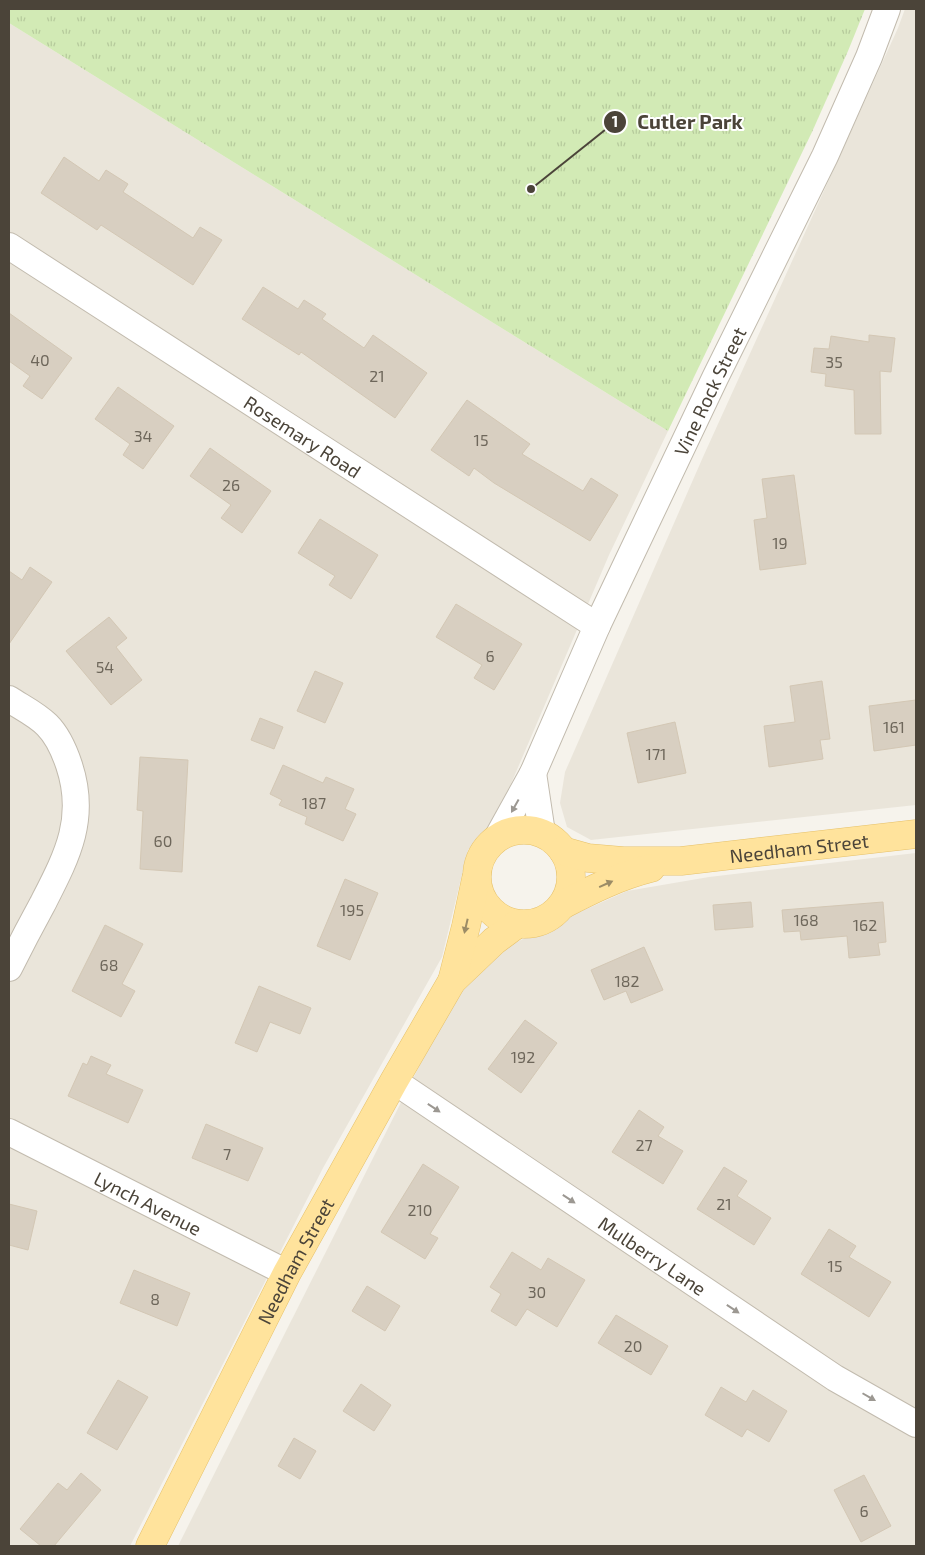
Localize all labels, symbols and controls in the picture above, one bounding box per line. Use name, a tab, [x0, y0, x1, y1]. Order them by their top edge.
callout: Cutler Park	[602, 104, 753, 139]
text: Cutler Park	[637, 109, 744, 133]
text: 1	[612, 112, 618, 130]
street label: Vine Rock Street	[668, 323, 750, 459]
house number: 40	[30, 350, 50, 369]
house number: 35	[825, 352, 843, 371]
house number: 21	[369, 366, 385, 385]
street label: Rosemary Road	[240, 390, 366, 482]
house number: 34	[134, 426, 153, 445]
house number: 15	[474, 430, 488, 449]
house number: 26	[222, 475, 240, 494]
house number: 19	[772, 533, 788, 552]
house number: 6	[485, 646, 495, 665]
house number: 54	[96, 657, 114, 676]
house number: 161	[883, 717, 905, 736]
house number: 171	[646, 744, 666, 763]
house number: 187	[302, 793, 326, 812]
one-way arrow	[511, 798, 519, 813]
street label: Needham Street	[728, 828, 870, 867]
house number: 60	[154, 831, 172, 850]
one-way arrow	[599, 879, 613, 887]
house number: 195	[340, 900, 364, 919]
house number: 168	[793, 910, 819, 929]
house number: 162	[853, 915, 877, 934]
one-way arrow	[462, 919, 470, 934]
house number: 68	[100, 955, 118, 974]
house number: 182	[614, 971, 640, 990]
house number: 192	[511, 1047, 535, 1066]
one-way arrow	[427, 1103, 441, 1113]
house number: 27	[635, 1135, 653, 1154]
house number: 7	[223, 1144, 231, 1163]
street label: Lynch Avenue	[91, 1166, 206, 1239]
street label: Needham Street	[252, 1194, 338, 1328]
one-way arrow	[562, 1194, 576, 1204]
house number: 21	[716, 1194, 732, 1213]
house number: 210	[407, 1200, 433, 1219]
street label: Mulberry Lane	[595, 1211, 711, 1300]
house number: 15	[828, 1256, 842, 1275]
house number: 30	[528, 1282, 546, 1301]
house number: 8	[150, 1289, 160, 1308]
one-way arrow	[726, 1304, 739, 1314]
house number: 20	[624, 1336, 642, 1355]
one-way arrow	[862, 1393, 876, 1402]
house number: 6	[859, 1501, 869, 1520]

